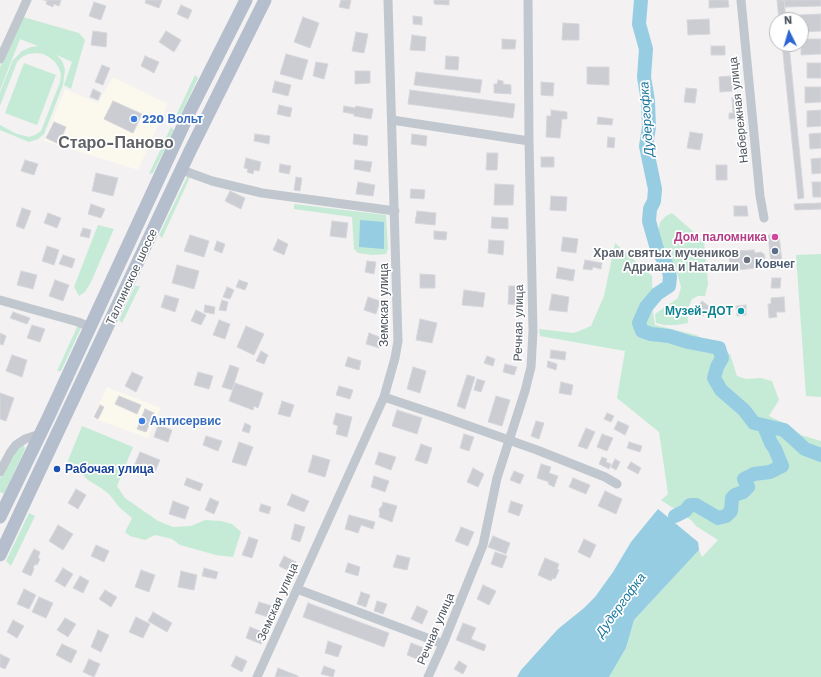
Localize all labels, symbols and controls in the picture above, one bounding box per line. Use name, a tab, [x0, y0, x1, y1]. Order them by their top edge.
north arrow	[769, 12, 809, 52]
text: N	[783, 14, 793, 27]
street label: Набережная улица	[726, 56, 752, 164]
water label: Дудергофка	[637, 81, 657, 157]
place label: 220 Вольт	[142, 112, 203, 126]
marker: 220 Вольт	[129, 114, 139, 124]
district label: Старо-Паново	[58, 133, 174, 153]
street label: Таллинское шоссе	[103, 227, 161, 327]
place label: Дом паломника	[674, 230, 767, 244]
marker: Дом паломника	[770, 232, 780, 242]
place label: Храм святых мучеников Адриана и Наталии	[593, 246, 739, 274]
marker: Ковчег	[770, 246, 780, 256]
marker: Храм святых мучеников Адриана и Наталии	[742, 255, 752, 265]
place label: Ковчег	[755, 257, 795, 271]
street label: Земская улица	[377, 263, 391, 347]
street label: Речная улица	[511, 284, 527, 362]
place label: Музей-ДОТ	[665, 304, 733, 318]
marker: Музей-ДОТ	[736, 306, 746, 316]
place label: Антисервис	[150, 414, 221, 428]
marker: Антисервис	[137, 416, 147, 426]
place label: Рабочая улица	[65, 462, 154, 476]
marker: Рабочая улица	[52, 464, 62, 474]
street label: Земская улица	[254, 561, 302, 643]
water label: Дудергофка	[593, 570, 649, 640]
street label: Речная улица	[414, 591, 458, 667]

